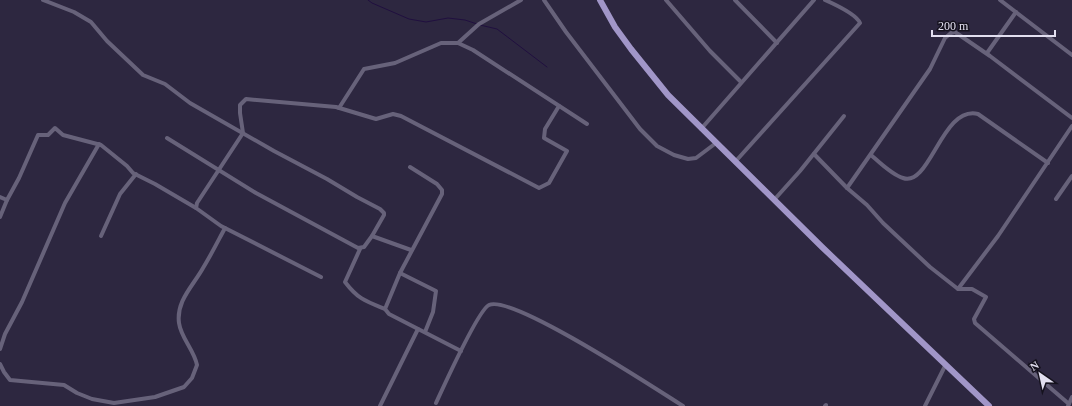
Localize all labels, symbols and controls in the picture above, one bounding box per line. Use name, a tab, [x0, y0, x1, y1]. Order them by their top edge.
scale bar	[932, 12, 1055, 38]
text: 200 m	[938, 19, 969, 33]
north arrow	[1020, 354, 1060, 394]
text: N	[1028, 358, 1041, 373]

